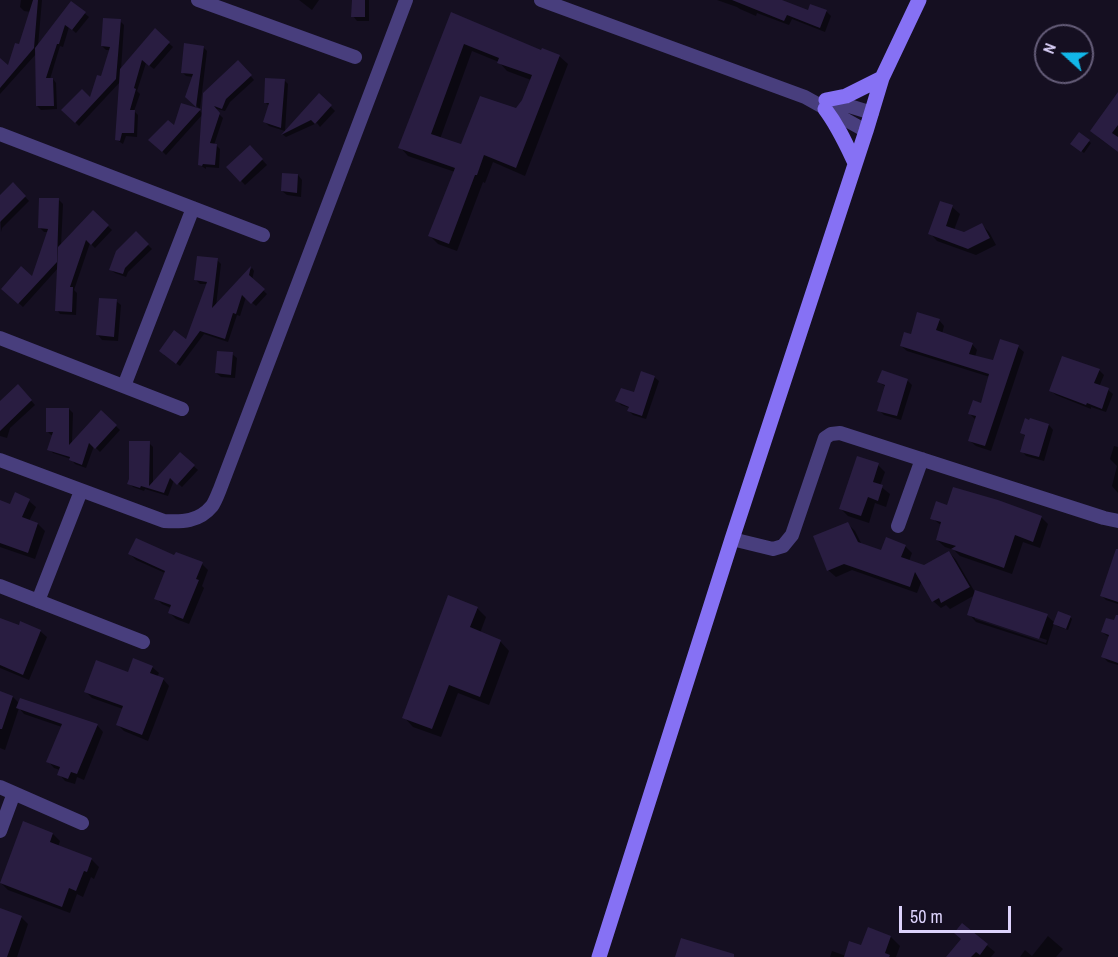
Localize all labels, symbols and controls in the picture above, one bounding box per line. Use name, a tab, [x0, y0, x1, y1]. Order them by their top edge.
north arrow	[1034, 24, 1094, 84]
text: N	[1037, 40, 1061, 57]
scale bar	[902, 894, 1014, 932]
text: 50 m	[910, 904, 943, 929]

